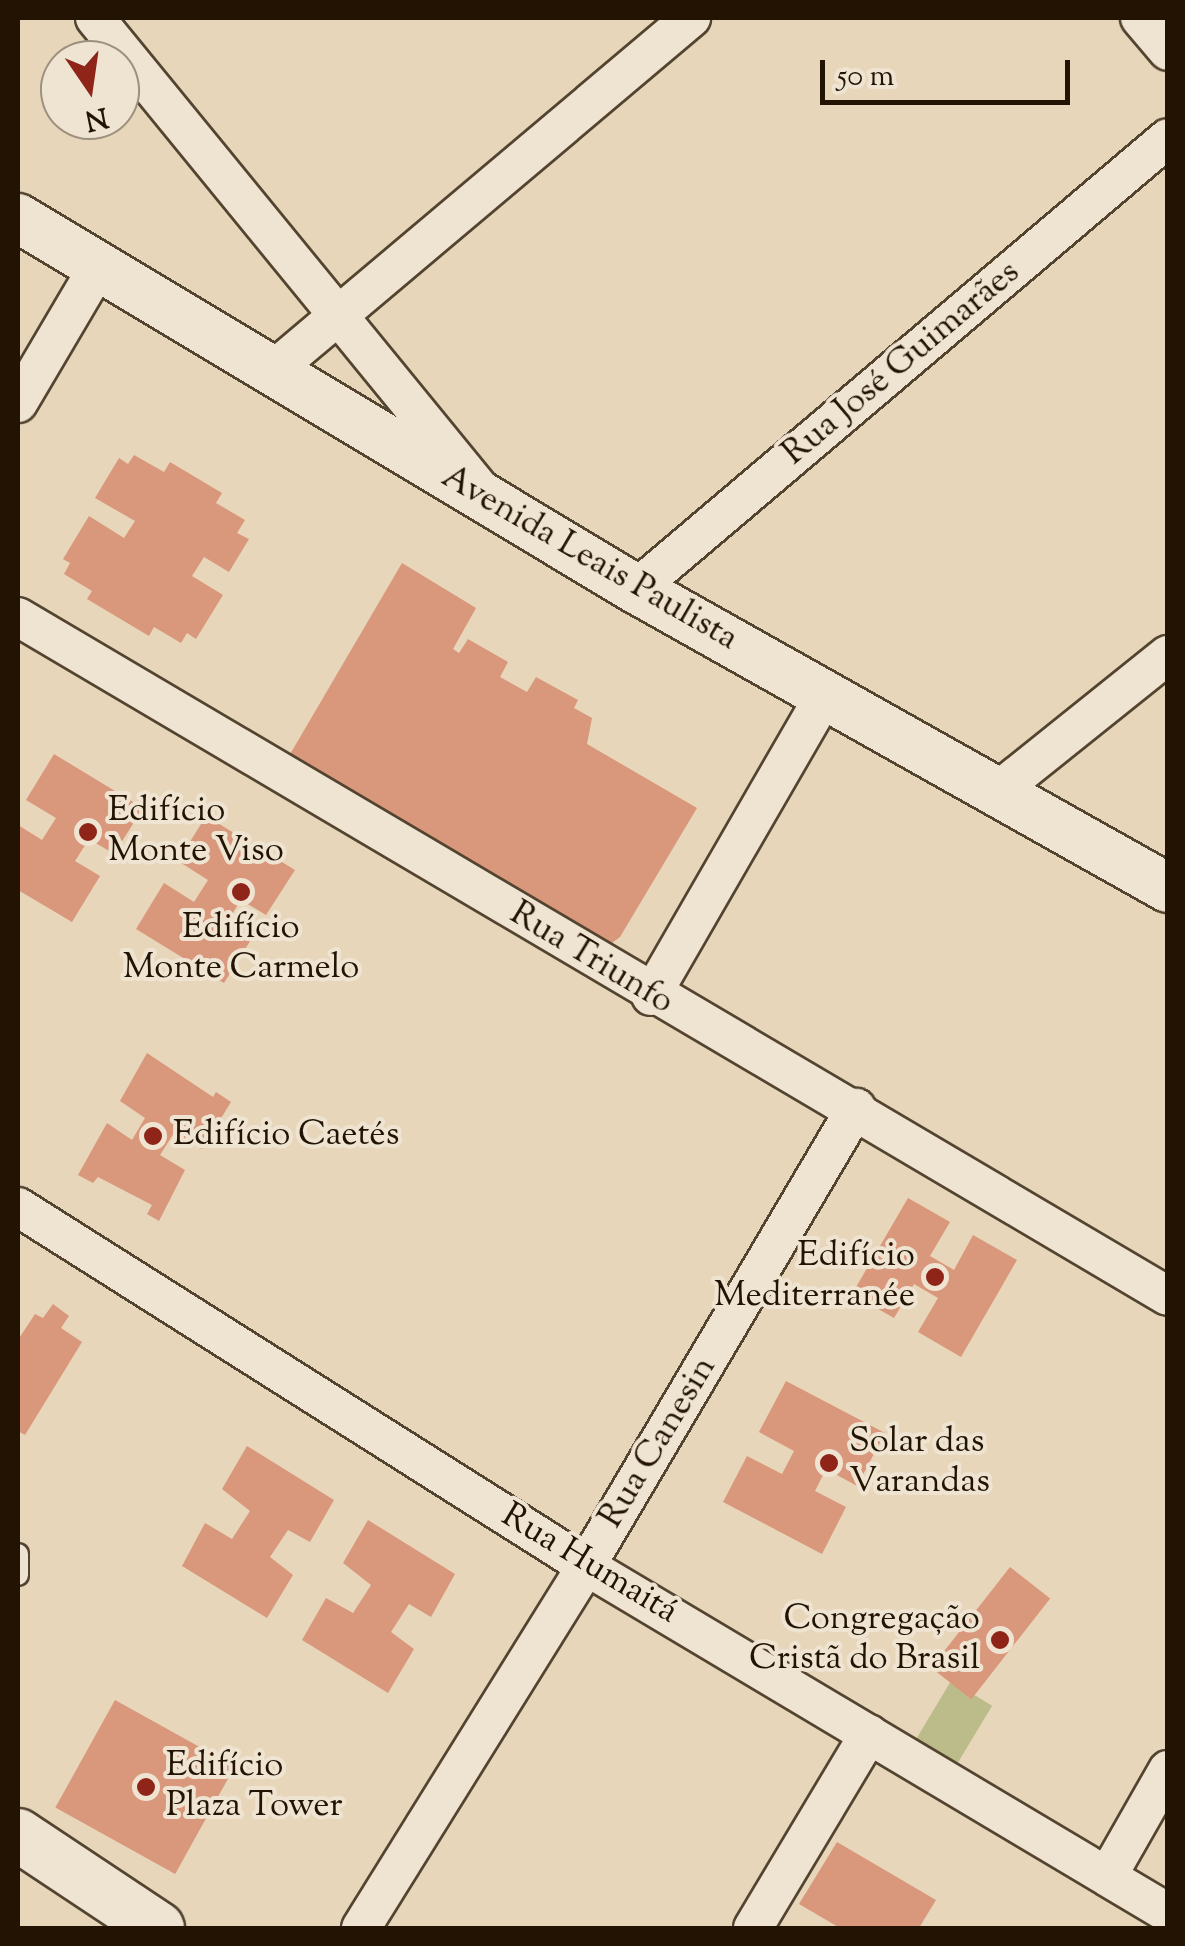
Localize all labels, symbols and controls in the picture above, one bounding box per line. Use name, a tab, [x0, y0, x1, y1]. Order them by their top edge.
north arrow	[40, 40, 140, 140]
scale bar	[825, 40, 1075, 102]
text: 50 m	[837, 56, 894, 99]
text: N	[81, 95, 112, 139]
street label: Rua José Guimarães	[775, 253, 1029, 475]
street label: Avenida Leais Paulista	[433, 457, 745, 661]
place label: Edifício Monte Viso	[108, 791, 284, 873]
marker: Edifício Monte Viso	[77, 821, 99, 843]
marker: Edifício Monte Carmelo	[230, 881, 252, 903]
street label: Rua Triunfo	[501, 894, 681, 1024]
place label: Edifício Monte Carmelo	[123, 908, 359, 990]
place label: Edifício Caetés	[173, 1115, 399, 1157]
marker: Edifício Caetés	[142, 1125, 164, 1147]
place label: Edifício Mediterranée	[714, 1236, 915, 1318]
marker: Edifício Mediterranée	[924, 1266, 946, 1288]
street label: Rua Canesin	[591, 1350, 727, 1536]
place label: Solar das Varandas	[849, 1422, 990, 1504]
marker: Solar das Varandas	[818, 1452, 840, 1474]
street label: Rua Humaitá	[493, 1496, 685, 1634]
place label: Congregação Cristã do Brasil	[749, 1599, 980, 1681]
marker: Congregação Cristã do Brasil	[989, 1629, 1011, 1651]
place label: Edifício Plaza Tower	[166, 1746, 343, 1828]
marker: Edifício Plaza Tower	[135, 1776, 157, 1798]

